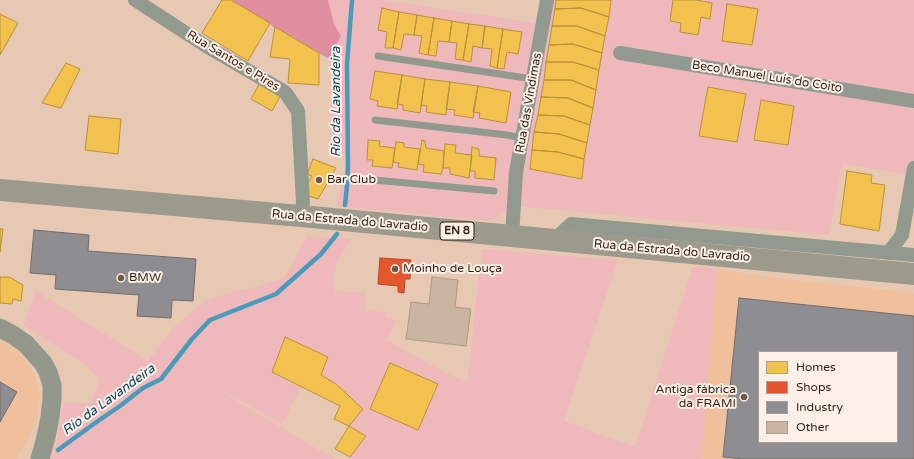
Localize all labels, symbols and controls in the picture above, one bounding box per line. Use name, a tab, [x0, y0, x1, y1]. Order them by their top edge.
street label: Rua Santos e Pires	[184, 28, 282, 94]
water label: Rio da Lavandeira	[329, 47, 345, 157]
street label: Rua das Vindimas	[513, 52, 545, 154]
street label: Beco Manuel Luís do Coito	[691, 58, 843, 96]
place label: Bar Club	[327, 173, 376, 187]
marker: Bar Club	[314, 175, 324, 185]
street label: Rua da Estrada do Lavradio	[271, 207, 429, 235]
road number: EN 8	[440, 222, 474, 240]
street label: Rua da Estrada do Lavradio	[593, 237, 751, 265]
place label: Moinho de Louça	[403, 262, 502, 276]
marker: Moinho de Louça	[390, 264, 400, 274]
place label: BMW	[129, 271, 161, 285]
marker: BMW	[116, 273, 126, 283]
legend	[758, 351, 898, 443]
text: Homes	[796, 360, 836, 374]
water label: Rio da Lavandeira	[60, 361, 158, 439]
text: Shops	[796, 380, 831, 394]
place label: Antiga fábrica da FRAMI	[656, 383, 736, 411]
marker: Antiga fábrica da FRAMI	[739, 392, 749, 402]
text: Industry	[796, 400, 843, 414]
text: Other	[796, 420, 829, 434]

